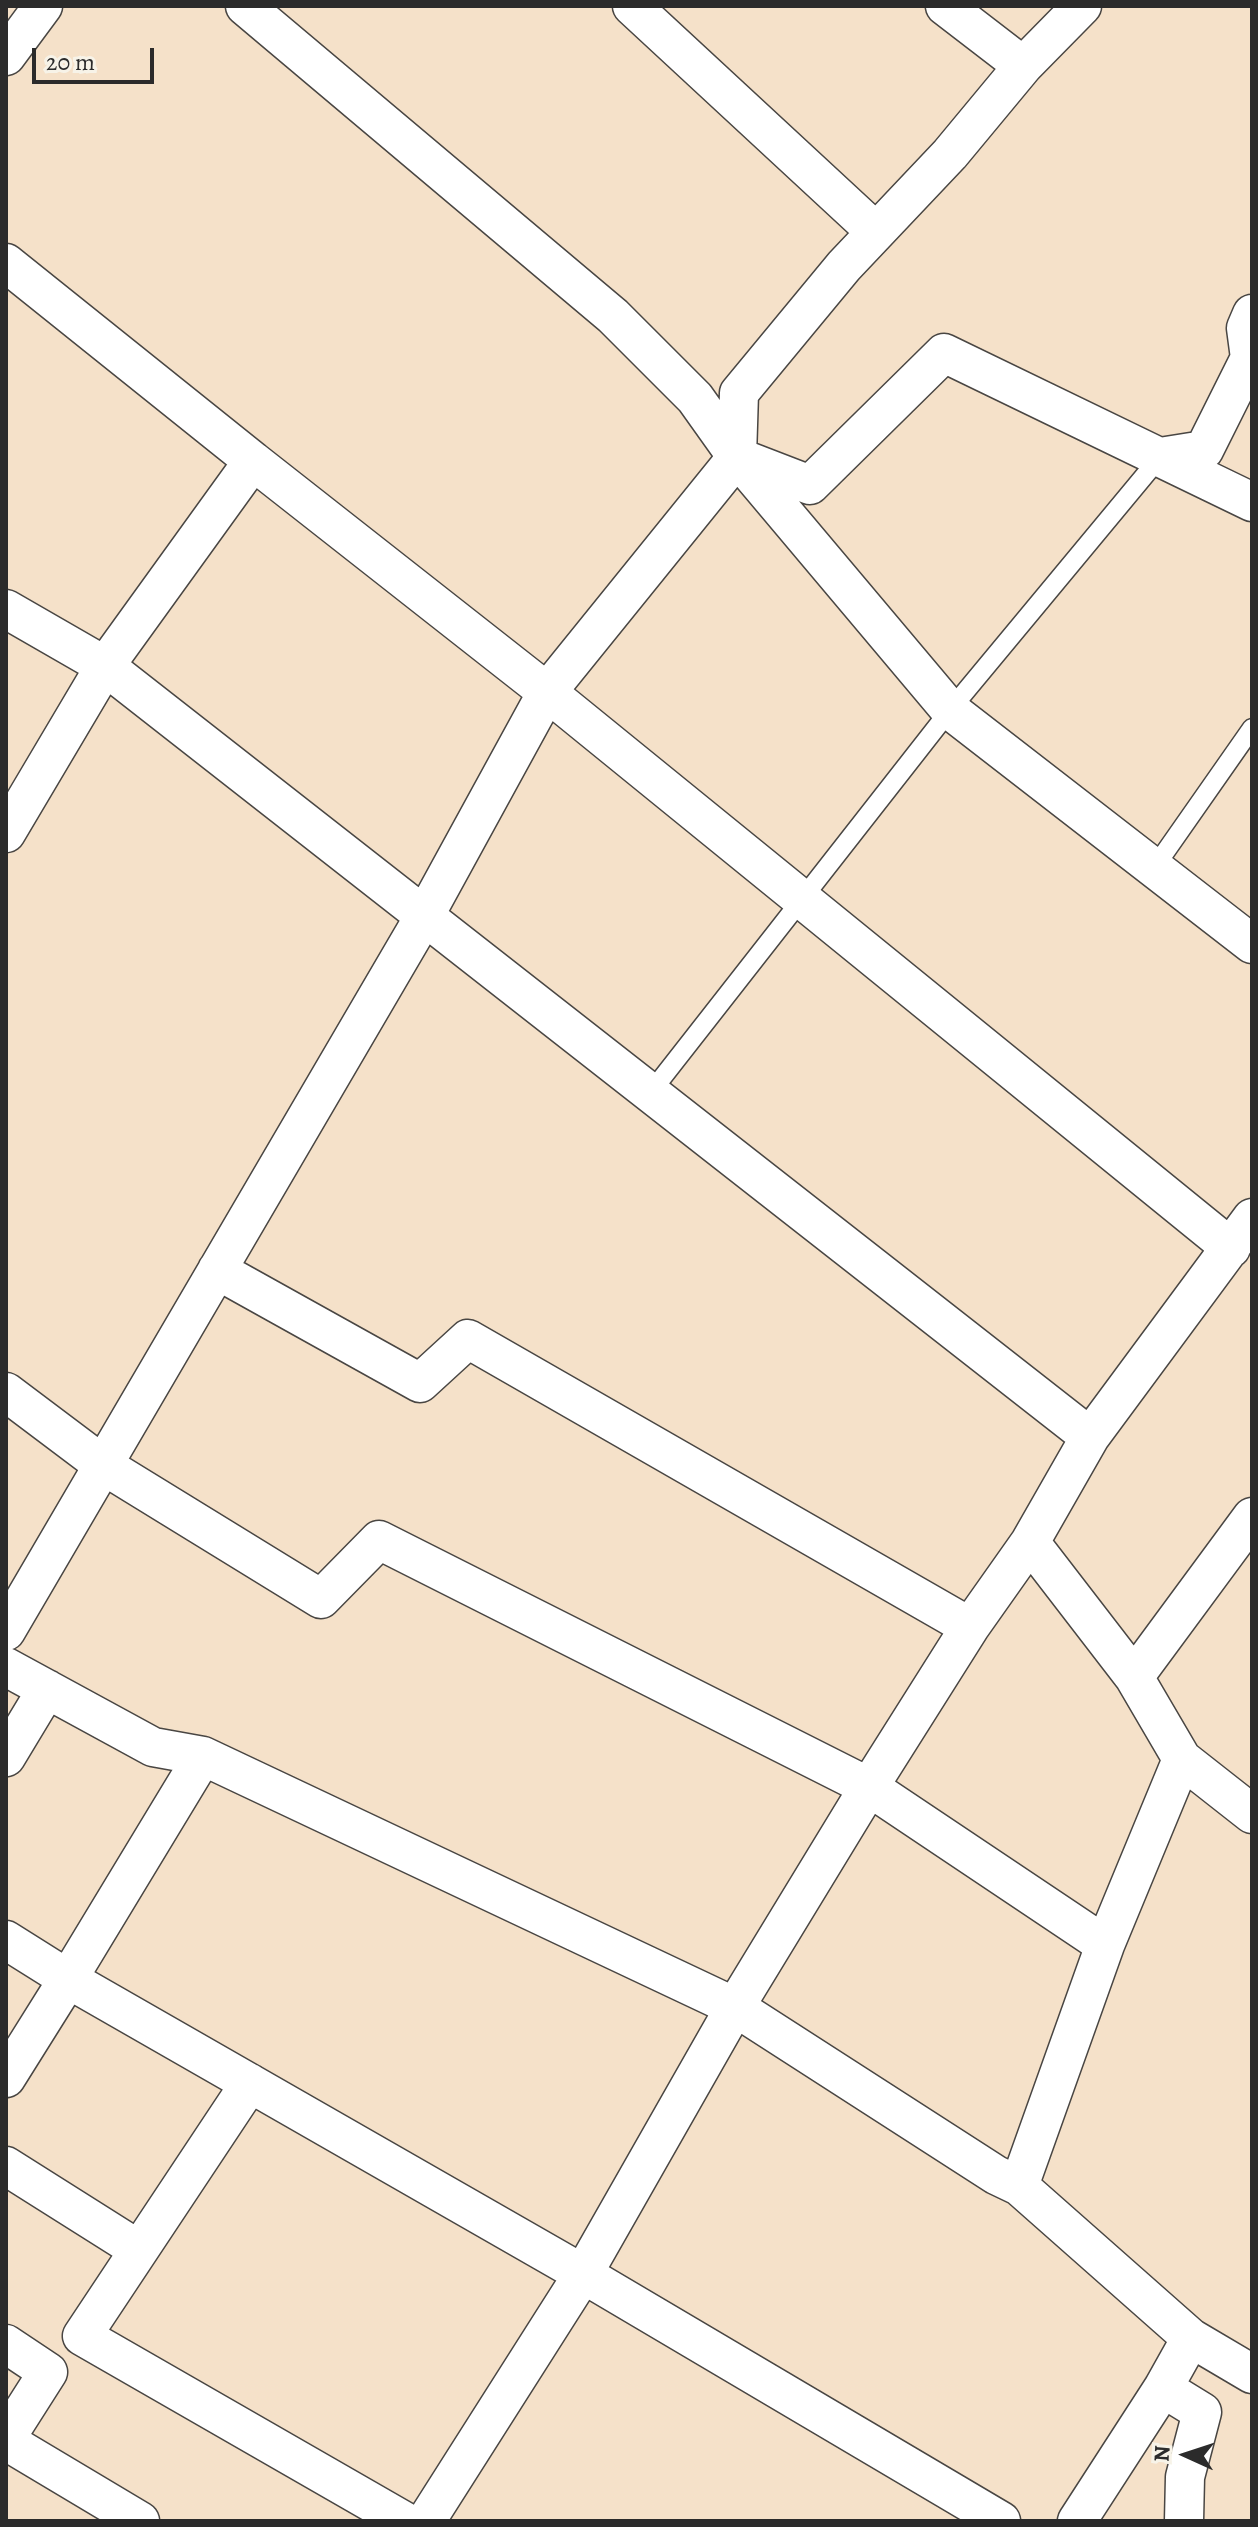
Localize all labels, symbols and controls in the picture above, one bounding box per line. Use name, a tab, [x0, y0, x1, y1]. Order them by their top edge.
scale bar	[36, 32, 158, 82]
text: 20 m	[46, 46, 95, 78]
north arrow	[1146, 2415, 1226, 2495]
text: N	[1147, 2445, 1177, 2463]

